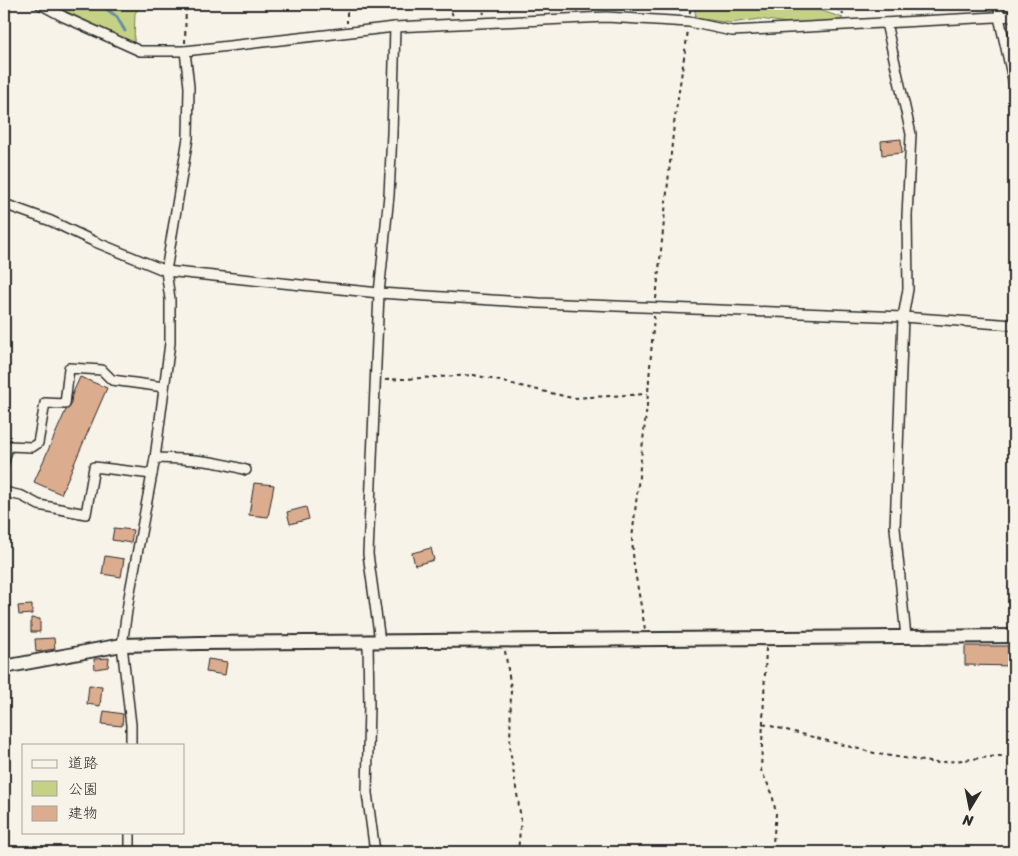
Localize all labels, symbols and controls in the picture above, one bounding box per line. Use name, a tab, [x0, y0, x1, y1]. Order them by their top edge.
legend	[22, 744, 185, 834]
text: 道路	[68, 750, 98, 776]
text: 公園	[68, 776, 98, 802]
north arrow	[946, 784, 996, 834]
text: 建物	[68, 800, 98, 826]
text: N	[961, 807, 976, 834]

